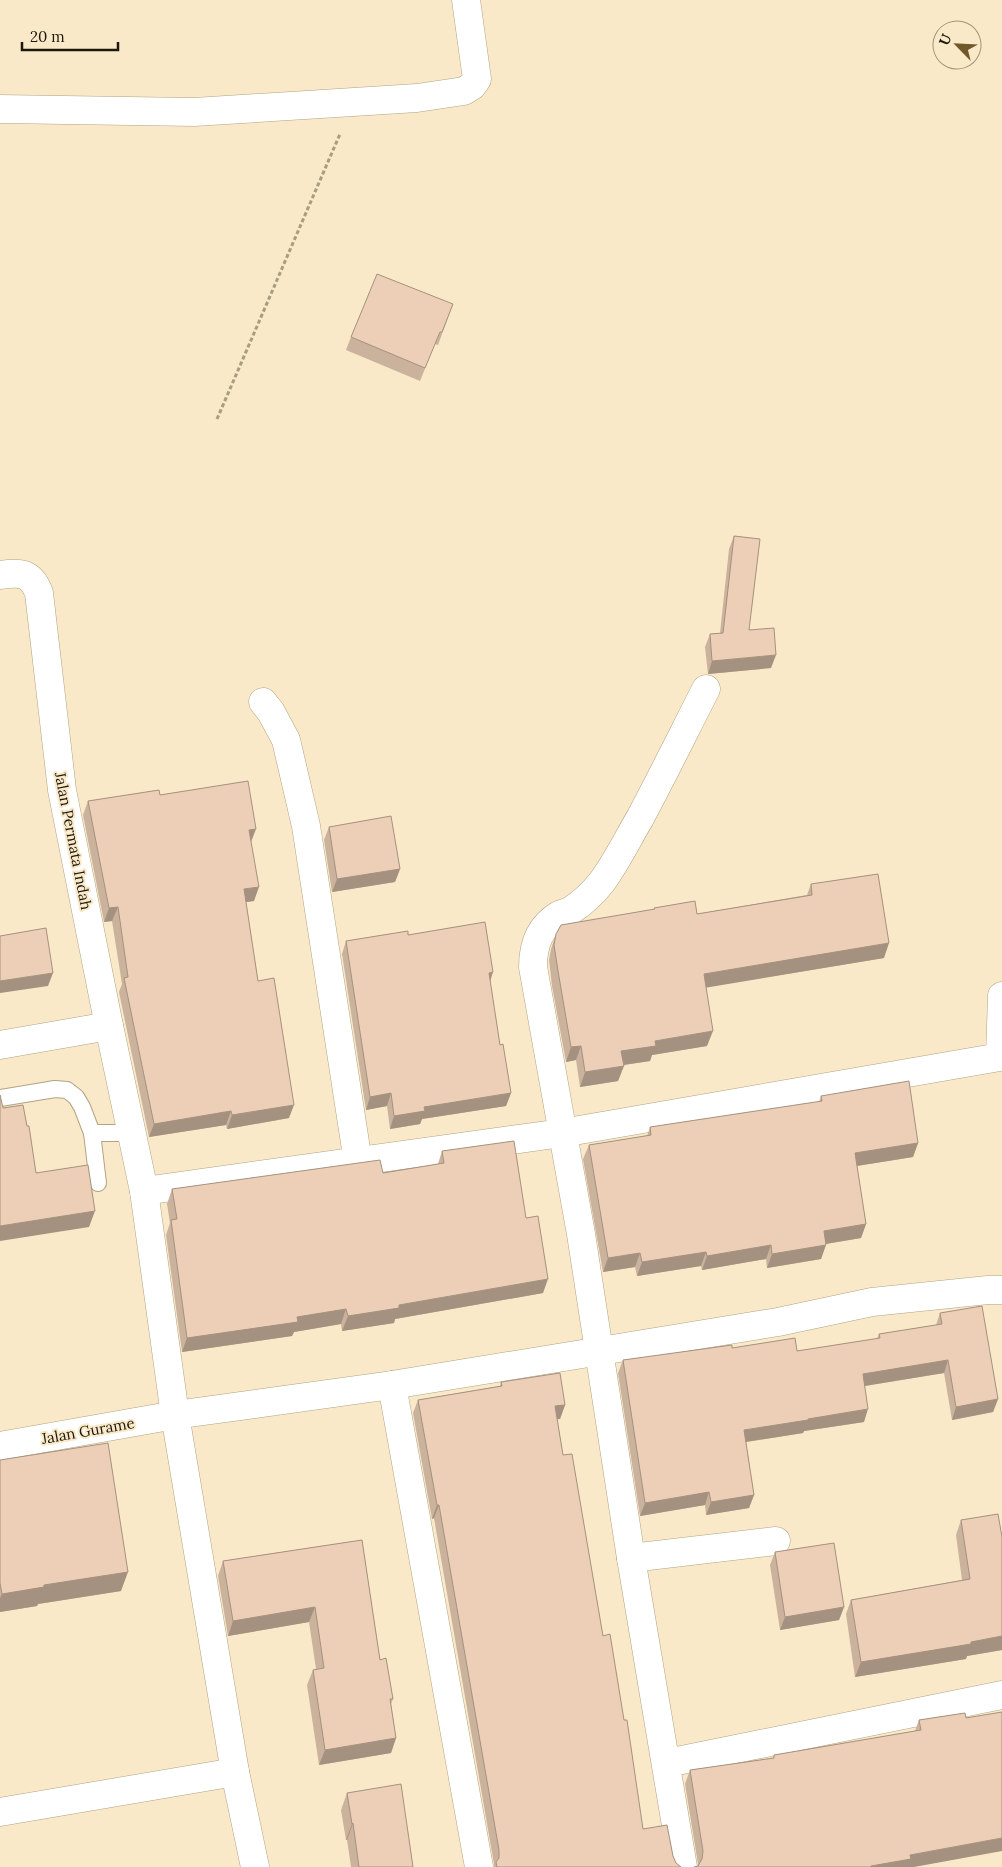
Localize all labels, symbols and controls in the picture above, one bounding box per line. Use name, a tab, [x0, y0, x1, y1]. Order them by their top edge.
scale bar	[22, 20, 119, 52]
north arrow	[932, 20, 982, 70]
text: 20 m	[30, 27, 65, 46]
text: U	[935, 31, 956, 48]
street label: Jalan Permata Indah	[51, 769, 96, 911]
street label: Jalan Gurame	[39, 1413, 136, 1448]

